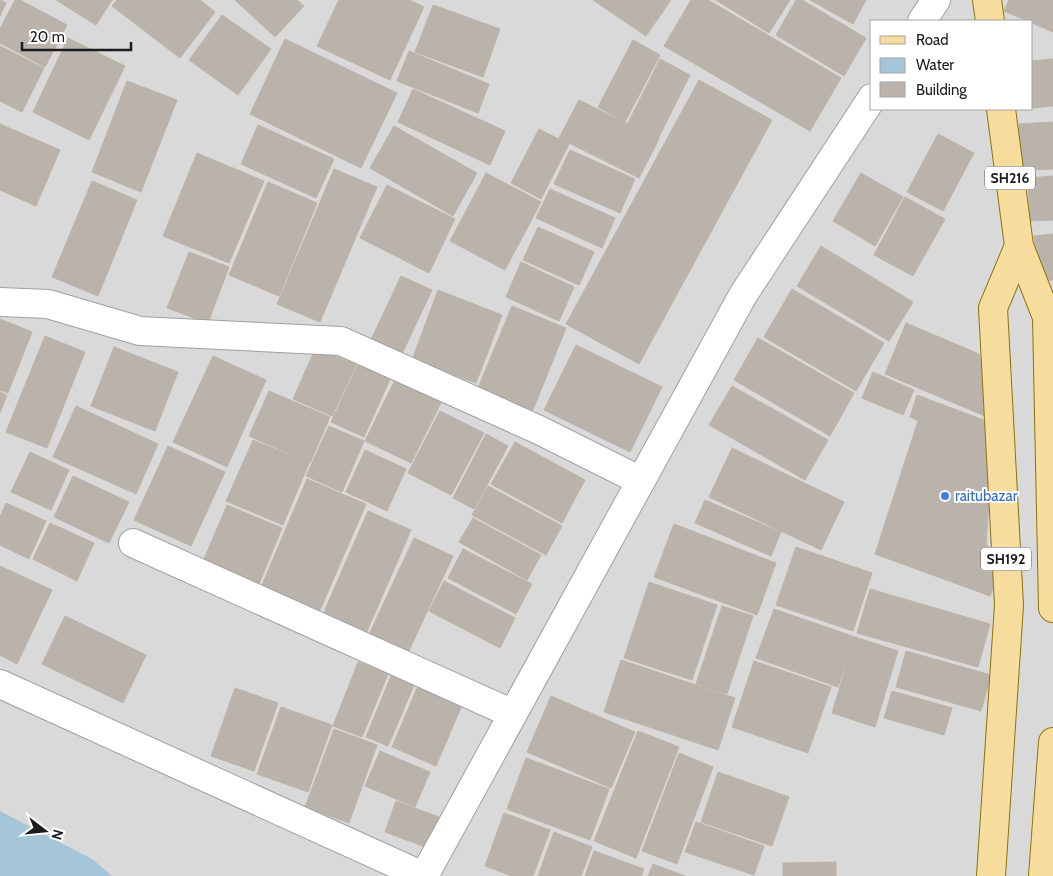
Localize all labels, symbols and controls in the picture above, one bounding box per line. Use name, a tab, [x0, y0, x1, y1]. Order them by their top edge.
scale bar	[22, 20, 131, 52]
legend	[870, 20, 1033, 110]
text: 20 m	[30, 28, 65, 46]
text: Road	[916, 31, 949, 49]
text: Water	[916, 56, 954, 74]
text: Building	[916, 81, 967, 99]
road number: SH216	[985, 167, 1035, 190]
place label: raitubazar	[955, 487, 1018, 505]
marker: raitubazar	[939, 490, 951, 502]
road number: SH192	[981, 548, 1031, 570]
north arrow	[20, 806, 70, 856]
text: N	[47, 827, 68, 842]

